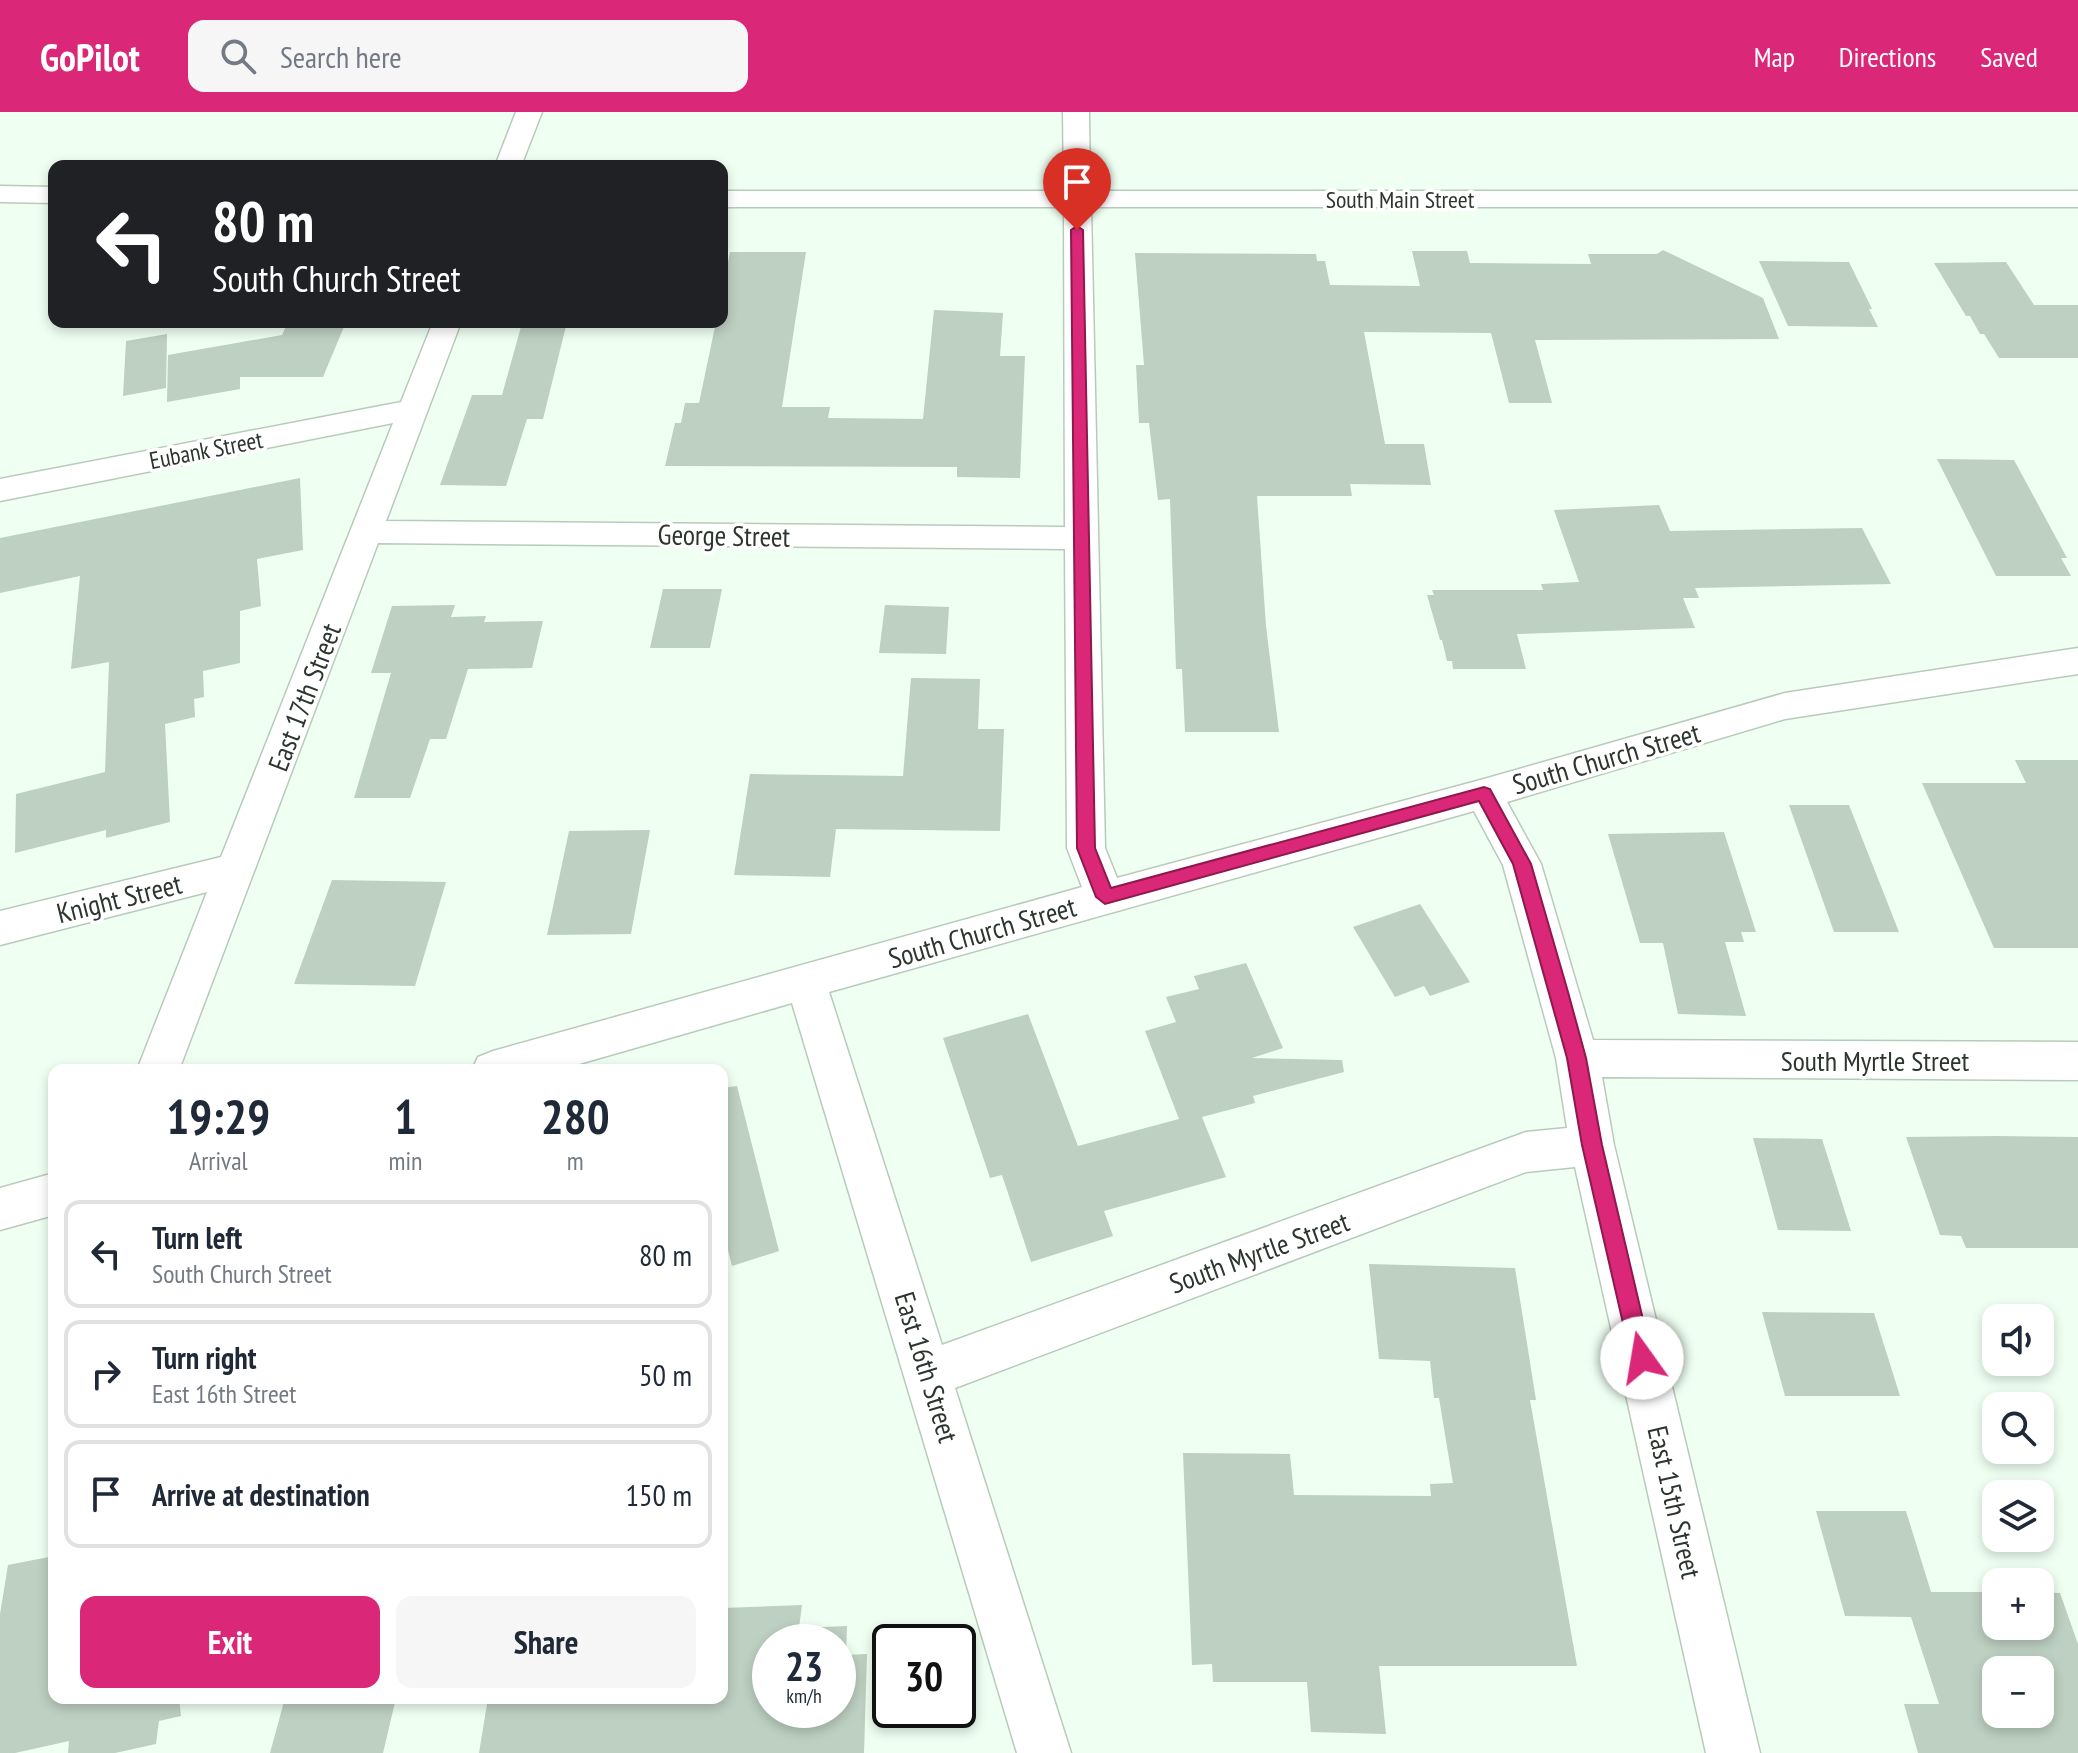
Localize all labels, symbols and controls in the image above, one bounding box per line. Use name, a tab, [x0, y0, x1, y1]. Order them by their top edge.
search box	[188, 20, 748, 92]
text: GoPilot	[40, 32, 140, 81]
icon: search	[216, 34, 260, 78]
text: Search here	[280, 37, 402, 76]
text: Map	[1754, 38, 1795, 75]
text: Directions	[1839, 38, 1936, 75]
text: Saved	[1980, 38, 2038, 75]
pin	[1043, 148, 1111, 230]
icon: arrive	[1055, 160, 1099, 204]
street label: South Main Street	[1326, 184, 1475, 215]
text: 80 m	[212, 185, 314, 257]
icon: left	[80, 192, 184, 296]
text: South Church Street	[212, 255, 461, 302]
street label: Eubank Street	[147, 424, 266, 476]
street label: George Street	[657, 515, 791, 555]
street label: East 17th Street	[259, 618, 349, 776]
street label: South Church Street	[1508, 713, 1704, 802]
street label: Knight Street	[53, 865, 186, 931]
street label: South Church Street	[884, 887, 1080, 976]
street label: South Myrtle Street	[1781, 1042, 1970, 1079]
text: 19:29	[166, 1085, 270, 1147]
text: 1	[394, 1085, 417, 1147]
text: 280	[541, 1085, 610, 1147]
text: Arrival	[189, 1144, 248, 1177]
text: min	[388, 1144, 422, 1177]
text: m	[567, 1144, 584, 1177]
street label: South Myrtle Street	[1164, 1202, 1354, 1302]
text: Turn left	[152, 1218, 242, 1257]
icon: left	[84, 1232, 128, 1276]
text: 80 m	[639, 1235, 692, 1274]
text: South Church Street	[152, 1257, 332, 1290]
street label: East 16th Street	[887, 1287, 967, 1447]
map controls	[1982, 1304, 2054, 1728]
button: sound	[1982, 1304, 2054, 1376]
position arrow	[1600, 1316, 1684, 1400]
text: Turn right	[152, 1338, 256, 1377]
icon: right	[84, 1352, 128, 1396]
text: 50 m	[639, 1355, 692, 1394]
text: East 16th Street	[152, 1377, 296, 1410]
button: search	[1982, 1392, 2054, 1464]
street label: East 15th Street	[1639, 1422, 1711, 1582]
icon: arrive	[84, 1472, 128, 1516]
text: Arrive at destination	[152, 1475, 370, 1514]
text: 150 m	[626, 1475, 692, 1514]
button: layers	[1982, 1480, 2054, 1552]
button: +	[1982, 1568, 2054, 1640]
button: Exit	[80, 1596, 380, 1688]
button: Share	[396, 1596, 696, 1688]
speed limit sign: 30	[872, 1624, 976, 1728]
text: 23	[785, 1640, 823, 1692]
button: −	[1982, 1656, 2054, 1728]
text: km/h	[786, 1683, 822, 1709]

